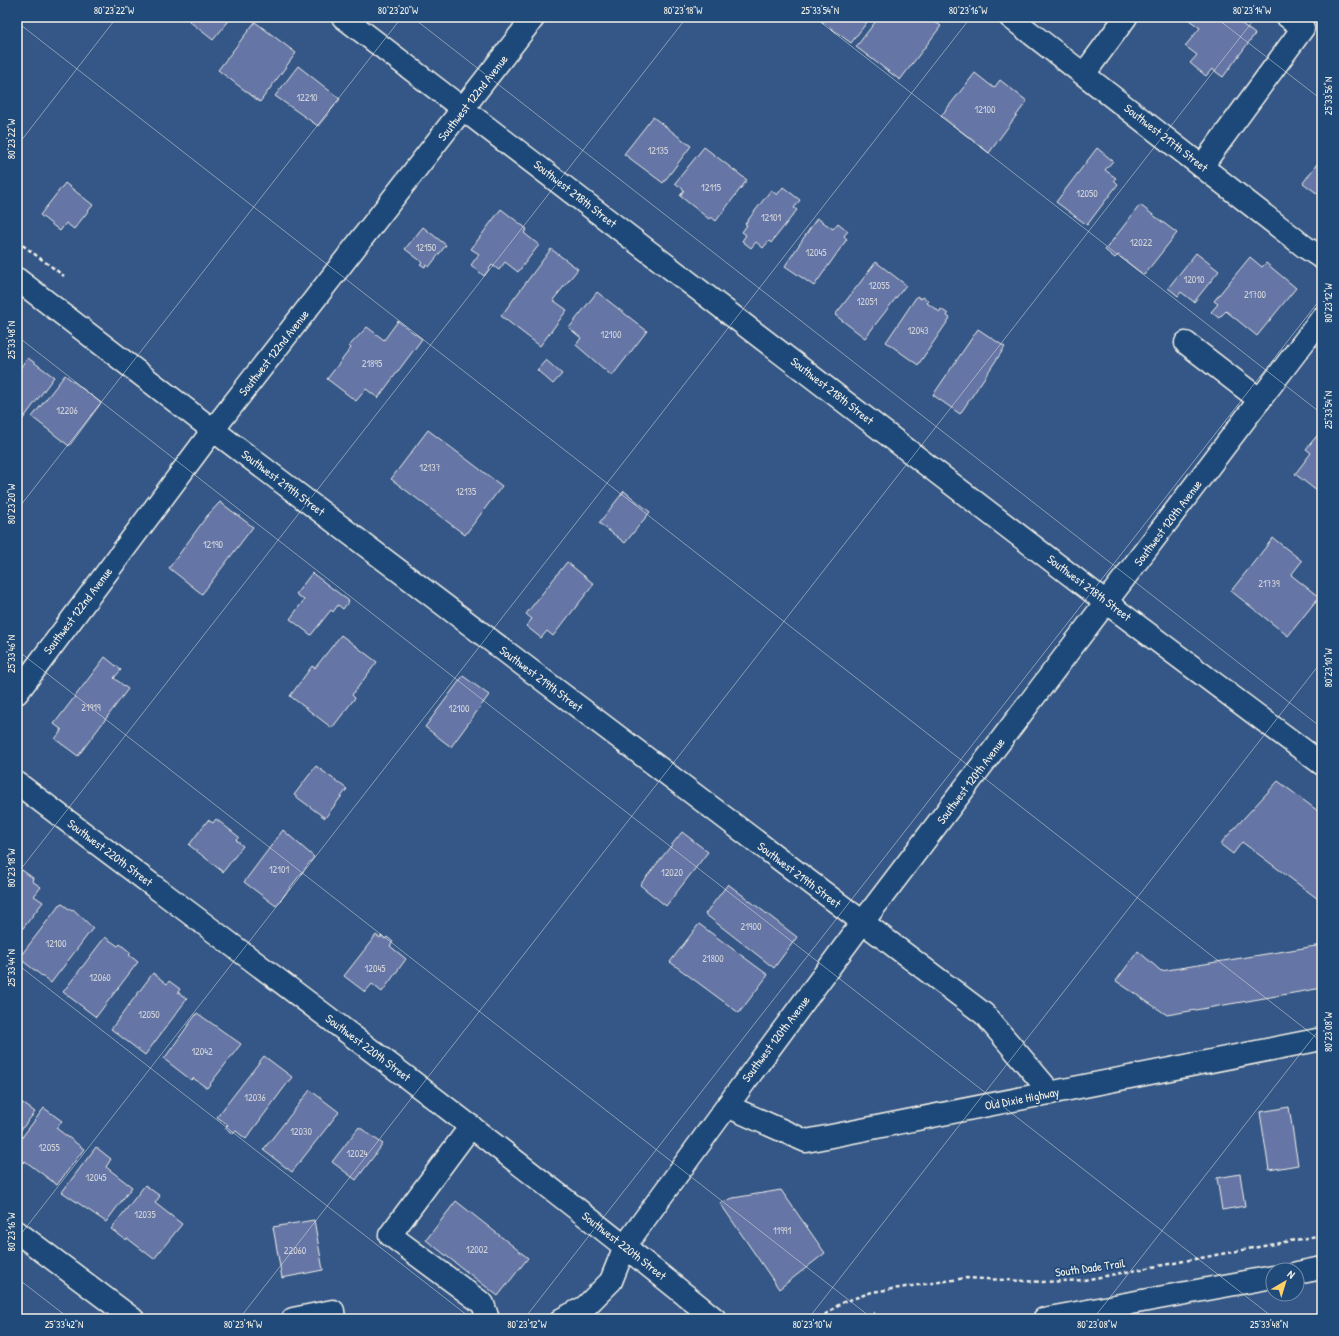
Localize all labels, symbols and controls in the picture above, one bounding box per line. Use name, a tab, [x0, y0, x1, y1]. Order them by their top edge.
text: 80°23'22"W	[94, 4, 135, 17]
text: 80°23'20"W	[378, 4, 419, 17]
text: 80°23'18"W	[663, 4, 703, 17]
text: 25°33'54"N	[801, 4, 839, 17]
text: 80°23'16"W	[949, 4, 988, 17]
text: 80°23'14"W	[1233, 4, 1272, 17]
street label: Southwest 122nd Avenue	[434, 51, 512, 144]
text: 25°33'56"N	[1322, 77, 1335, 115]
house number: 12210	[296, 91, 318, 104]
street label: Southwest 217th Street	[1121, 100, 1212, 176]
house number: 12100	[975, 103, 996, 116]
text: 80°23'22"W	[5, 118, 18, 159]
house number: 12135	[648, 144, 669, 157]
street label: Southwest 218th Street	[530, 156, 621, 232]
house number: 12115	[701, 181, 722, 194]
house number: 12050	[1076, 187, 1098, 200]
house number: 12101	[761, 211, 781, 224]
house number: 12022	[1130, 236, 1152, 249]
house number: 12150	[416, 241, 437, 254]
house number: 12045	[806, 246, 827, 259]
house number: 12010	[1184, 273, 1205, 286]
house number: 12055	[868, 279, 890, 292]
text: 80°23'12"W	[1322, 282, 1335, 323]
house number: 21700	[1244, 288, 1267, 301]
house number: 12051	[857, 295, 878, 308]
street label: Southwest 122nd Avenue	[235, 306, 313, 399]
text: 25°33'48"N	[5, 321, 18, 359]
house number: 12043	[907, 324, 929, 337]
house number: 12100	[601, 328, 622, 341]
street label: Southwest 218th Street	[787, 353, 878, 429]
house number: 21895	[362, 357, 383, 370]
text: 25°33'54"N	[1322, 391, 1335, 429]
house number: 12206	[56, 404, 78, 417]
street label: Southwest 219th Street	[238, 446, 329, 520]
house number: 12137	[419, 461, 441, 474]
street label: Southwest 120th Avenue	[1130, 476, 1206, 569]
text: 80°23'20"W	[5, 483, 18, 524]
house number: 12135	[456, 485, 477, 498]
house number: 12190	[203, 538, 224, 551]
street label: Southwest 218th Street	[1044, 550, 1136, 625]
street label: Southwest 122nd Avenue	[39, 563, 116, 658]
house number: 21739	[1258, 577, 1280, 590]
text: 25°33'46"N	[5, 635, 18, 673]
street label: Southwest 219th Street	[496, 642, 587, 716]
text: 80°23'10"W	[1322, 648, 1335, 688]
house number: 21919	[81, 701, 101, 714]
house number: 12100	[449, 702, 470, 715]
street label: Southwest 120th Avenue	[933, 734, 1009, 827]
street label: Southwest 220th Street	[64, 815, 157, 891]
street label: Southwest 219th Street	[754, 838, 845, 912]
text: 80°23'18"W	[5, 848, 18, 888]
house number: 12101	[269, 863, 289, 876]
house number: 12020	[661, 866, 683, 879]
house number: 21900	[741, 920, 762, 933]
house number: 12100	[46, 937, 67, 950]
text: 25°33'44"N	[5, 949, 18, 987]
house number: 21800	[702, 952, 724, 965]
house number: 12045	[365, 962, 386, 975]
house number: 12060	[89, 971, 111, 984]
street label: Southwest 120th Avenue	[738, 992, 814, 1085]
house number: 12050	[138, 1008, 160, 1021]
street label: Southwest 220th Street	[322, 1010, 415, 1086]
text: 80°23'08"W	[1322, 1011, 1335, 1052]
house number: 12042	[191, 1045, 213, 1058]
street label: Old Dixie Highway	[983, 1083, 1060, 1114]
house number: 12036	[244, 1091, 266, 1104]
house number: 12030	[290, 1125, 312, 1138]
house number: 12055	[38, 1141, 60, 1154]
house number: 12024	[346, 1147, 368, 1160]
house number: 12045	[86, 1171, 107, 1184]
street label: Southwest 220th Street	[579, 1207, 671, 1284]
house number: 12035	[134, 1208, 157, 1221]
text: 80°23'16"W	[5, 1212, 18, 1251]
house number: 11991	[773, 1224, 791, 1237]
house number: 12002	[466, 1243, 488, 1256]
house number: 22060	[284, 1244, 307, 1257]
street label: South Dade Trail	[1054, 1254, 1127, 1281]
north arrow	[1265, 1262, 1305, 1302]
text: N	[1285, 1267, 1298, 1282]
text: 25°33'42"N	[45, 1318, 83, 1331]
text: 80°23'14"W	[224, 1318, 263, 1331]
text: 80°23'12"W	[507, 1318, 548, 1331]
text: 80°23'10"W	[792, 1318, 832, 1331]
text: 80°23'08"W	[1077, 1318, 1118, 1331]
text: 25°33'48"N	[1250, 1318, 1288, 1331]

